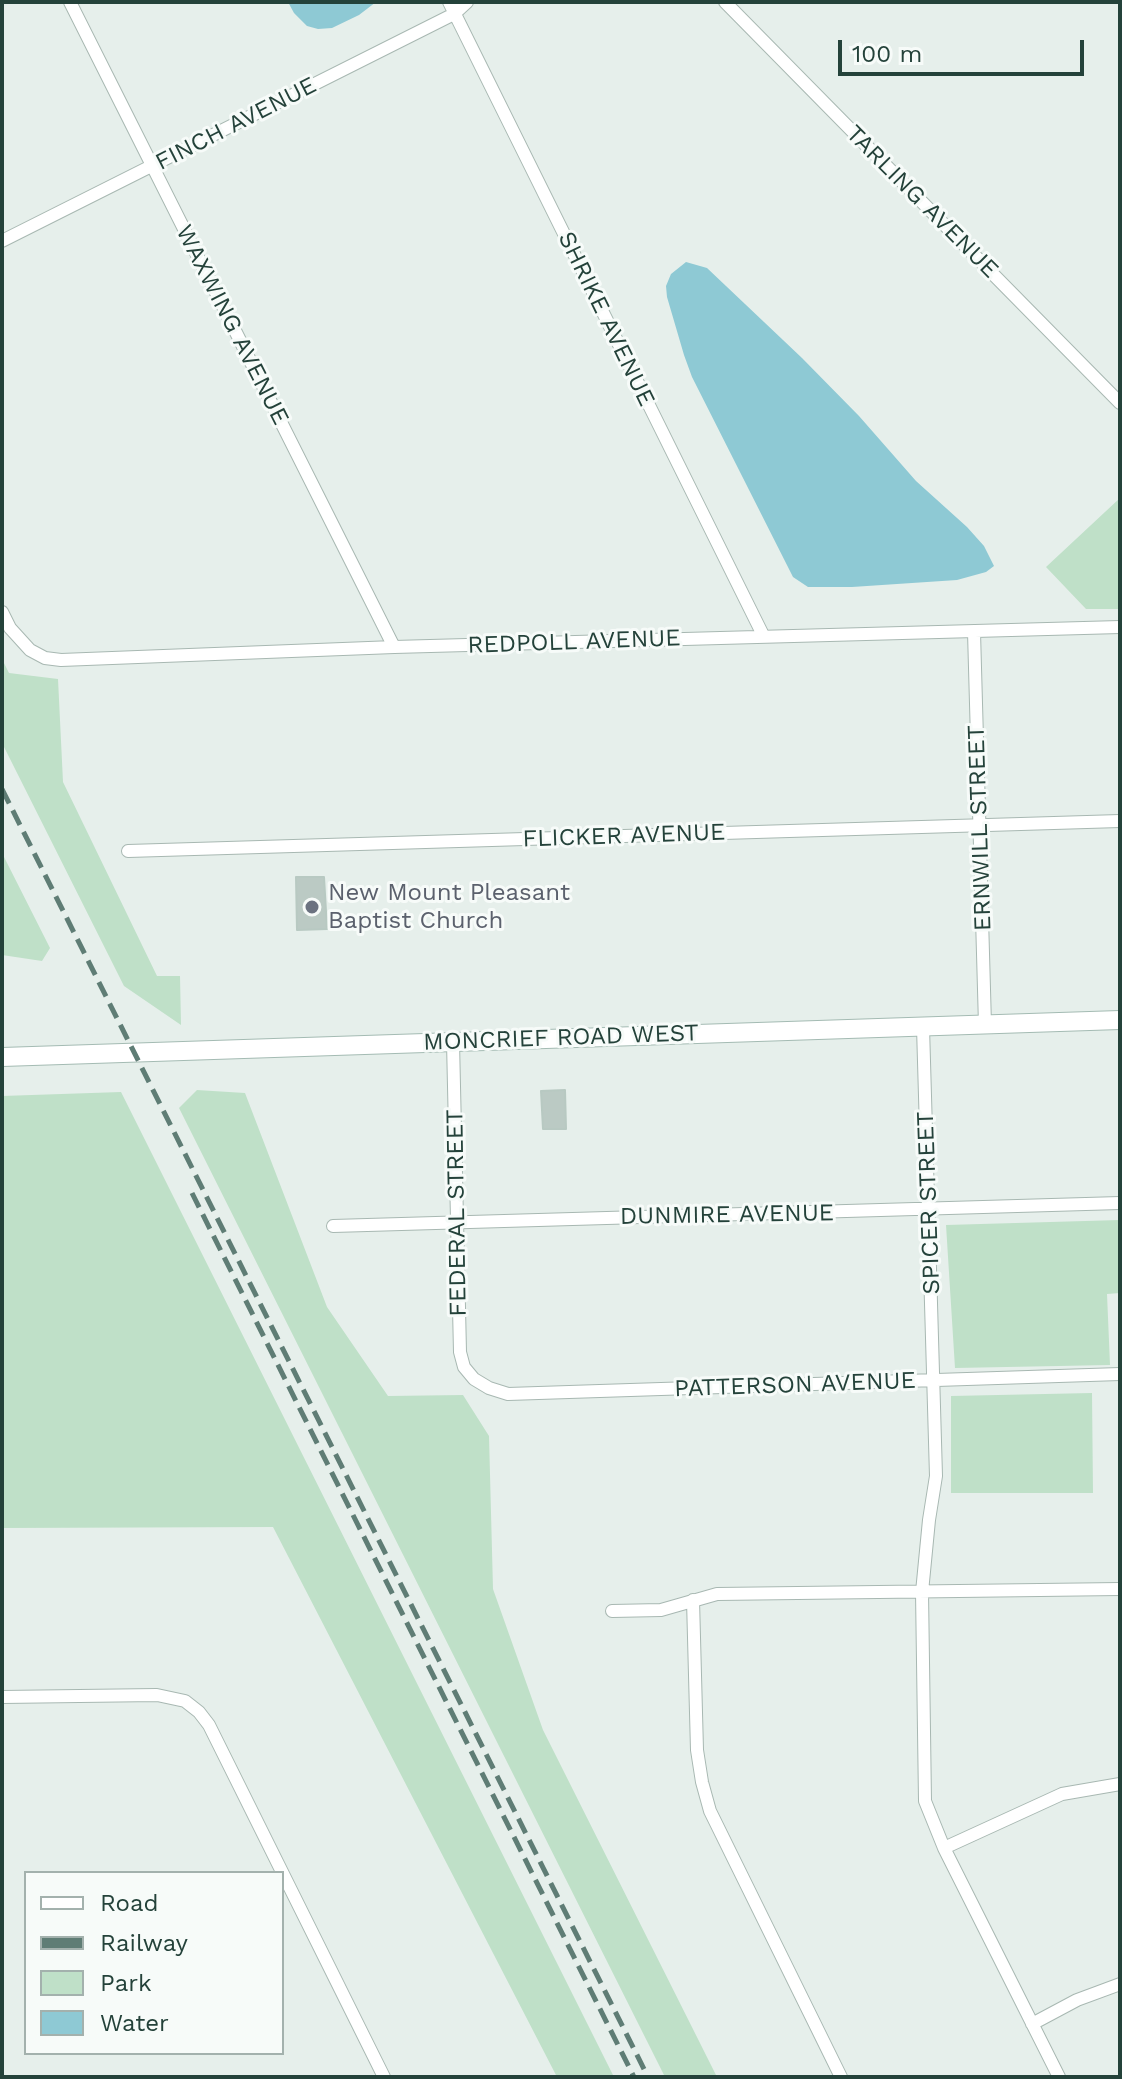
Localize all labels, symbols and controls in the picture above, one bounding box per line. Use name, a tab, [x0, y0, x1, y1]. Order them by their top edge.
scale bar	[842, 24, 1088, 74]
text: 100 m	[852, 40, 922, 68]
street label: FINCH AVENUE	[151, 71, 321, 177]
street label: TARLING AVENUE	[840, 120, 1004, 284]
street label: WAXWING AVENUE	[169, 220, 295, 430]
street label: SHRIKE AVENUE	[551, 227, 661, 411]
street label: REDPOLL AVENUE	[467, 624, 681, 660]
street label: ERNWILL STREET	[962, 724, 998, 932]
street label: FLICKER AVENUE	[522, 818, 726, 854]
place label: New Mount Pleasant Baptist Church	[328, 879, 570, 935]
marker: New Mount Pleasant Baptist Church	[303, 898, 321, 916]
street label: MONCRIEF ROAD WEST	[423, 1019, 699, 1057]
street label: FEDERAL STREET	[441, 1109, 473, 1317]
street label: SPICER STREET	[911, 1111, 947, 1295]
street label: DUNMIRE AVENUE	[620, 1199, 834, 1231]
street label: PATTERSON AVENUE	[674, 1366, 916, 1404]
legend	[24, 1871, 284, 2055]
text: Road	[100, 1889, 159, 1917]
text: Railway	[100, 1929, 188, 1957]
text: Park	[100, 1969, 152, 1997]
text: Water	[100, 2009, 169, 2037]

